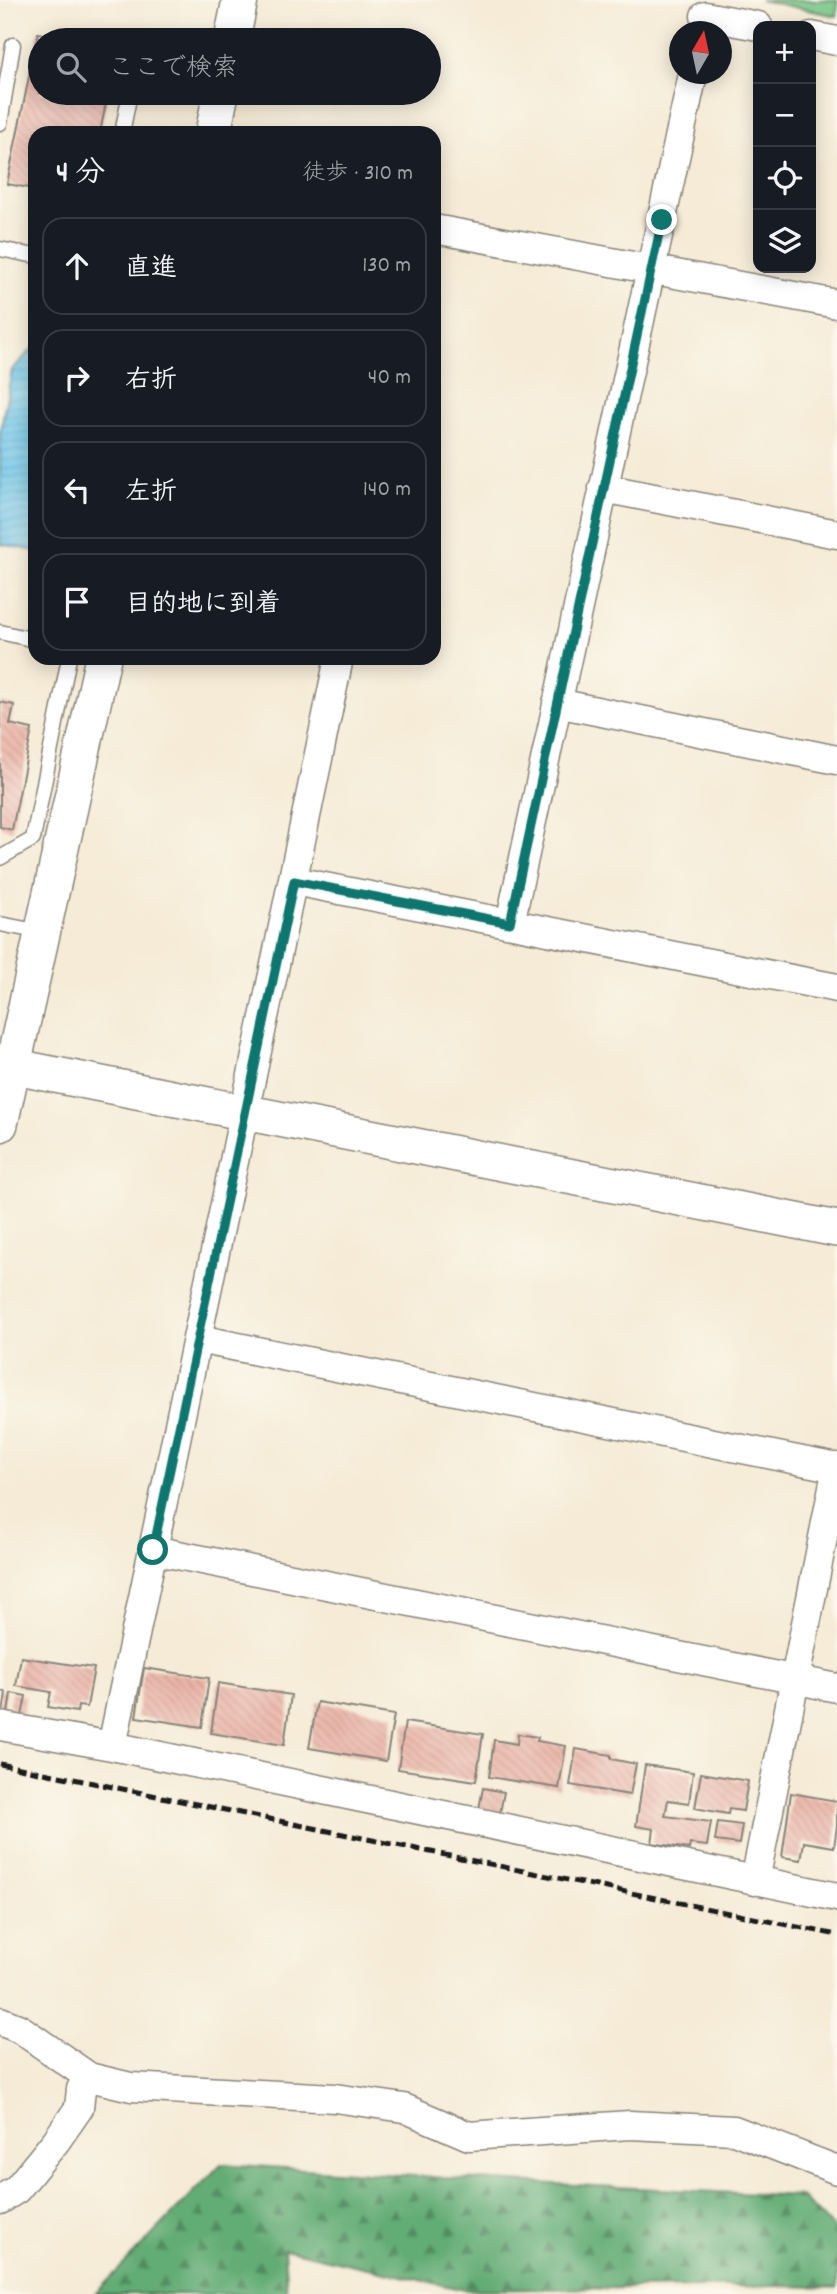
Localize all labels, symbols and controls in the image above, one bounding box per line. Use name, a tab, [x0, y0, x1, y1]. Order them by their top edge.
north arrow	[669, 21, 732, 84]
map controls	[753, 21, 816, 273]
button: +	[753, 21, 816, 84]
search box	[28, 28, 441, 105]
icon: search	[52, 48, 90, 86]
text: ここで検索	[108, 51, 238, 88]
button: −	[753, 84, 816, 147]
button: locate	[753, 147, 816, 210]
text: 4 分	[56, 154, 105, 197]
text: 徒歩 · 310 m	[302, 158, 413, 191]
route end	[646, 204, 677, 235]
button: layers	[753, 210, 816, 273]
icon: ahead	[58, 247, 96, 285]
text: 130 m	[362, 250, 411, 283]
text: 直進	[125, 251, 177, 288]
icon: right	[58, 359, 96, 397]
text: 40 m	[368, 362, 411, 395]
text: 右折	[125, 363, 177, 400]
icon: left	[58, 471, 96, 509]
text: 140 m	[363, 474, 411, 507]
text: 左折	[125, 475, 177, 512]
icon: arrive	[58, 583, 96, 621]
text: 目的地に到着	[125, 587, 281, 624]
route start	[137, 1534, 168, 1565]

